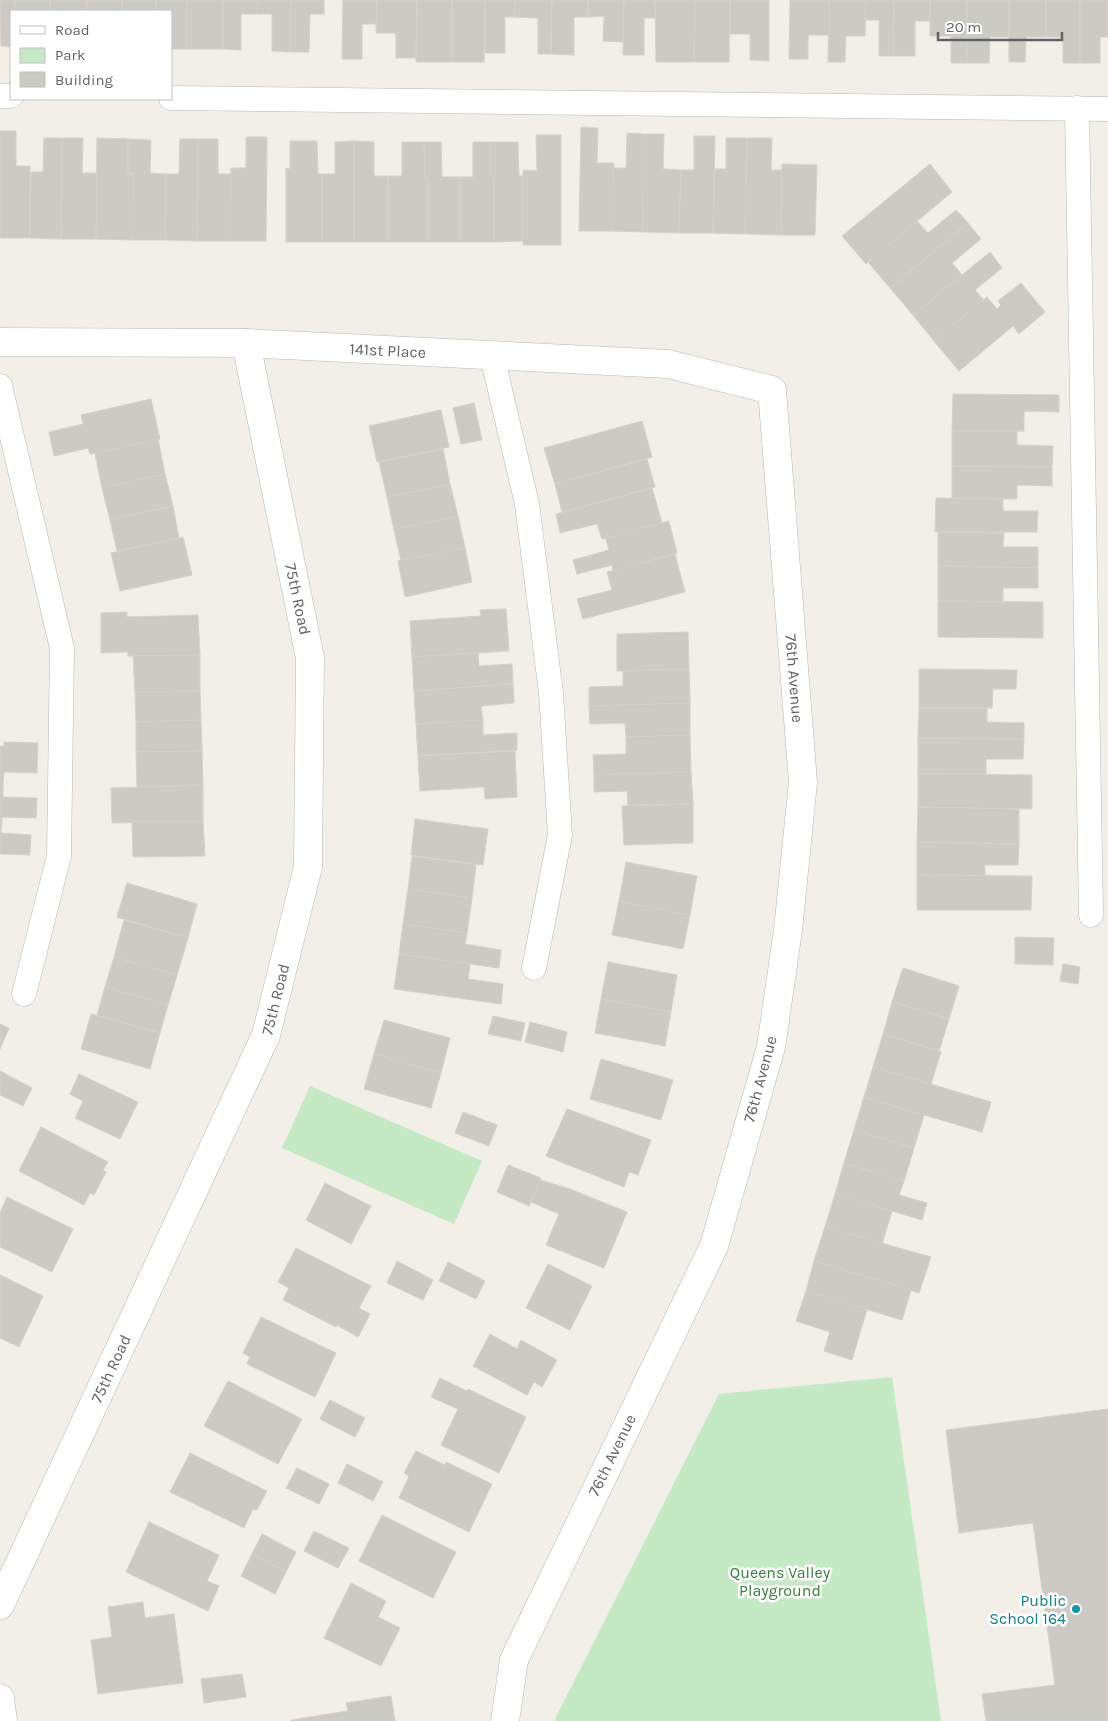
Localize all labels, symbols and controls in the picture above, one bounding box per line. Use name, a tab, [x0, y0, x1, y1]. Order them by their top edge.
legend	[10, 10, 172, 100]
scale bar	[938, 10, 1062, 42]
text: 20 m	[946, 18, 981, 36]
text: Road	[55, 21, 90, 39]
text: Park	[55, 46, 85, 64]
text: Building	[55, 71, 113, 89]
street label: 141st Place	[349, 339, 426, 361]
street label: 75th Road	[281, 561, 315, 637]
street label: 76th Avenue	[782, 633, 808, 723]
street label: 75th Road	[257, 961, 293, 1037]
street label: 76th Avenue	[739, 1034, 781, 1124]
street label: 75th Road	[86, 1331, 134, 1406]
street label: 76th Avenue	[584, 1411, 640, 1499]
park label: Queens Valley Playground	[730, 1563, 831, 1600]
place label: Public School 164	[989, 1591, 1066, 1628]
marker: Public School 164	[1070, 1603, 1082, 1615]

